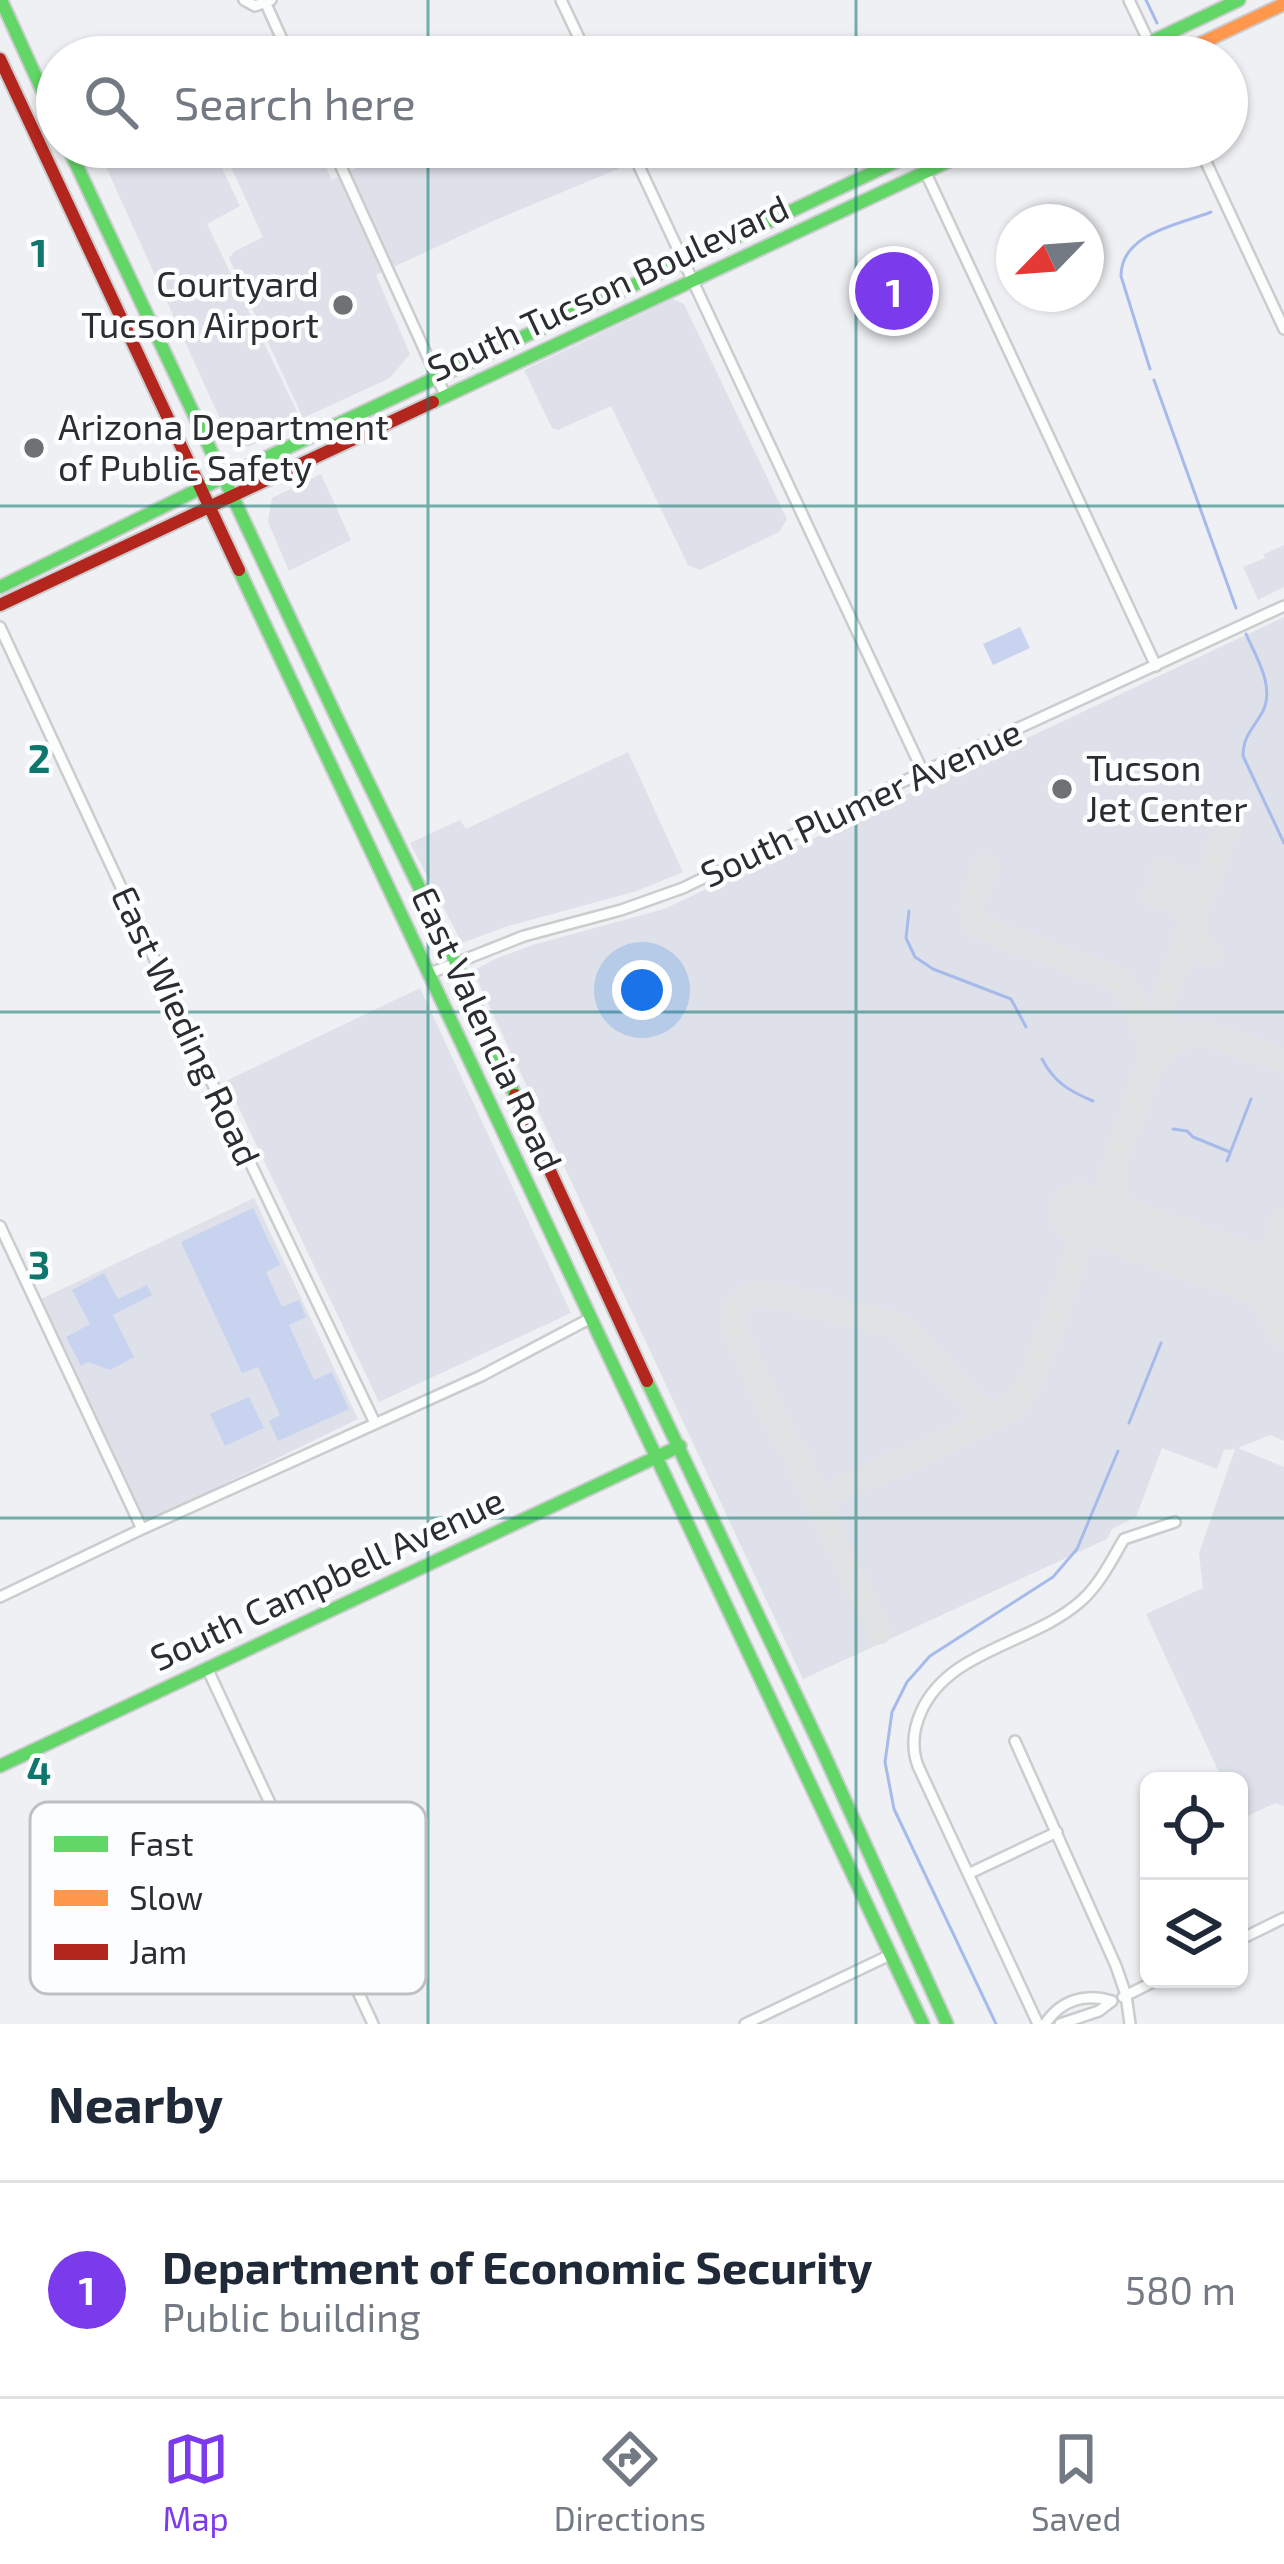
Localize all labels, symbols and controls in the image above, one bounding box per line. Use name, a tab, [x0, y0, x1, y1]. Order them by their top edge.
search box	[36, 36, 1248, 168]
icon: search	[78, 69, 144, 135]
text: Search here	[174, 75, 416, 129]
street label: South Tucson Boulevard	[420, 184, 795, 389]
north arrow	[996, 204, 1104, 312]
text: 1	[31, 228, 47, 275]
pin: 1	[855, 246, 933, 336]
place label: Courtyard Tucson Airport	[81, 261, 319, 345]
marker: Courtyard Tucson Airport	[330, 292, 356, 318]
place label: Arizona Department of Public Safety	[58, 404, 389, 488]
marker: Arizona Department of Public Safety	[21, 435, 47, 461]
street label: South Plumer Avenue	[693, 708, 1027, 895]
text: 2	[28, 734, 50, 781]
place label: Tucson Jet Center	[1086, 745, 1248, 829]
marker: Tucson Jet Center	[1049, 776, 1075, 802]
street label: East Wieding Road	[104, 879, 271, 1172]
street label: East Valencia Road	[404, 880, 573, 1177]
your location	[612, 960, 672, 1020]
text: 3	[28, 1240, 50, 1287]
street label: South Campbell Avenue	[143, 1477, 510, 1678]
text: 4	[27, 1746, 51, 1793]
map controls	[1140, 1772, 1248, 1988]
button: locate	[1140, 1772, 1248, 1880]
legend	[30, 1802, 426, 1994]
text: Fast	[129, 1823, 193, 1863]
text: Slow	[129, 1877, 203, 1917]
button: layers	[1140, 1880, 1248, 1988]
text: Jam	[129, 1931, 187, 1971]
text: Nearby	[48, 2072, 223, 2133]
text: Department of Economic Security	[162, 2239, 872, 2293]
text: 1	[79, 2266, 95, 2313]
text: 580 m	[1125, 2266, 1236, 2313]
text: Public building	[162, 2293, 421, 2340]
tab: Map	[163, 2426, 229, 2538]
tab: Directions	[554, 2426, 706, 2538]
tab: Saved	[1031, 2426, 1121, 2538]

